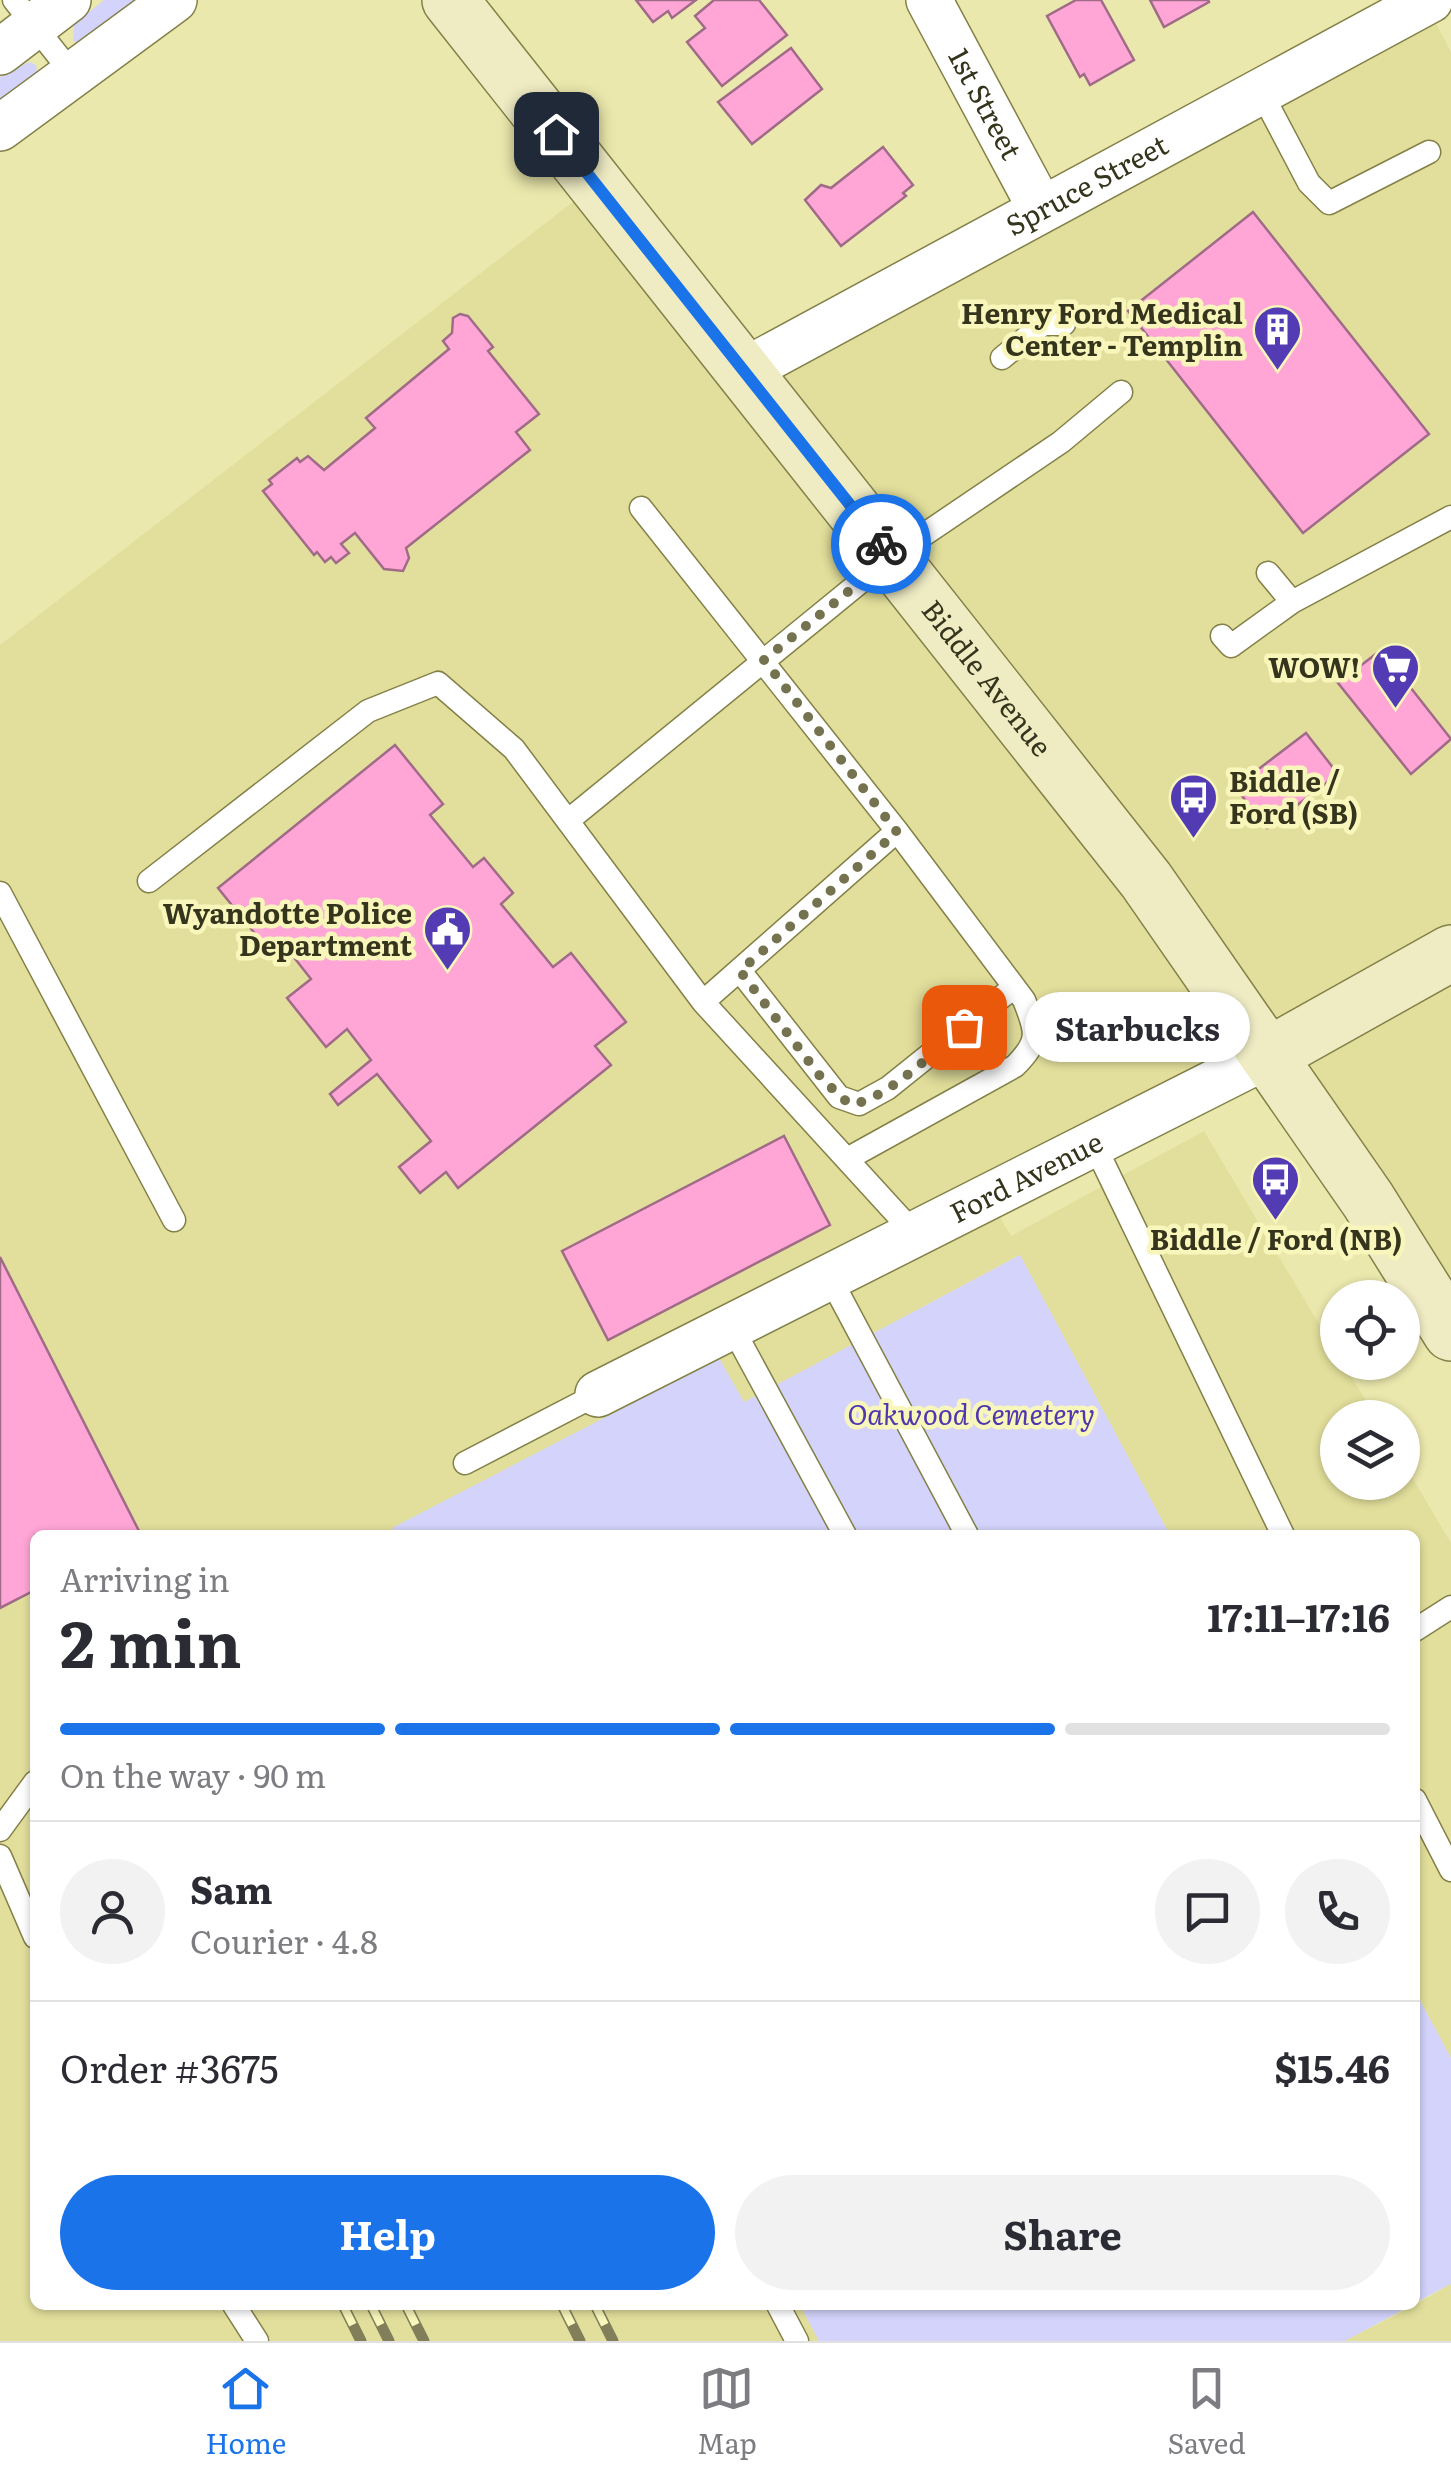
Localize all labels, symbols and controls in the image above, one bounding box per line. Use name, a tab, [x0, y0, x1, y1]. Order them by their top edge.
street label: 1st Street	[939, 40, 1034, 167]
pin	[514, 92, 599, 177]
icon: home	[529, 107, 584, 162]
street label: Spruce Street	[997, 122, 1175, 245]
place label: Henry Ford Medical Center - Templin	[961, 291, 1243, 365]
building icon: Henry Ford Medical Center - Templin	[1252, 304, 1304, 372]
courier	[831, 494, 931, 594]
icon: bike	[854, 517, 909, 572]
street label: Biddle Avenue	[913, 590, 1063, 765]
supermarket icon: WOW!	[1369, 642, 1421, 710]
place label: WOW!	[1268, 645, 1360, 687]
place label: Biddle / Ford (SB)	[1229, 759, 1358, 833]
bus stop icon: Biddle / Ford (SB)	[1168, 772, 1220, 840]
place label: Wyandotte Police Department	[163, 891, 413, 965]
public building icon: Wyandotte Police Department	[421, 904, 473, 972]
pin	[922, 985, 1007, 1070]
callout: Starbucks	[1024, 992, 1249, 1062]
icon: bag	[937, 1000, 992, 1055]
text: Starbucks	[1055, 1003, 1220, 1051]
street label: Ford Avenue	[942, 1120, 1109, 1232]
bus stop icon: Biddle / Ford (NB)	[1250, 1154, 1302, 1222]
place label: Biddle / Ford (NB)	[1150, 1217, 1402, 1259]
map controls	[1320, 1280, 1420, 1500]
button: locate	[1320, 1280, 1420, 1380]
park label: Oakwood Cemetery	[847, 1392, 1095, 1434]
button: layers	[1320, 1400, 1420, 1500]
text: Arriving in	[60, 1554, 230, 1602]
text: 17:11–17:16	[1207, 1587, 1390, 1644]
text: 2 min	[60, 1591, 242, 1688]
text: On the way · 90 m	[60, 1750, 326, 1798]
button: person	[60, 1859, 165, 1964]
text: Sam	[190, 1859, 273, 1916]
button: chat	[1155, 1859, 1260, 1964]
button: phone	[1285, 1859, 1390, 1964]
text: Courier · 4.8	[190, 1916, 378, 1964]
text: Order #3675	[60, 2038, 279, 2095]
text: $15.46	[1275, 2038, 1390, 2095]
button: Help	[60, 2175, 715, 2290]
button: Share	[735, 2175, 1390, 2290]
tab: Home	[205, 2361, 286, 2463]
tab: Map	[697, 2361, 757, 2463]
tab: Saved	[1168, 2361, 1246, 2463]

